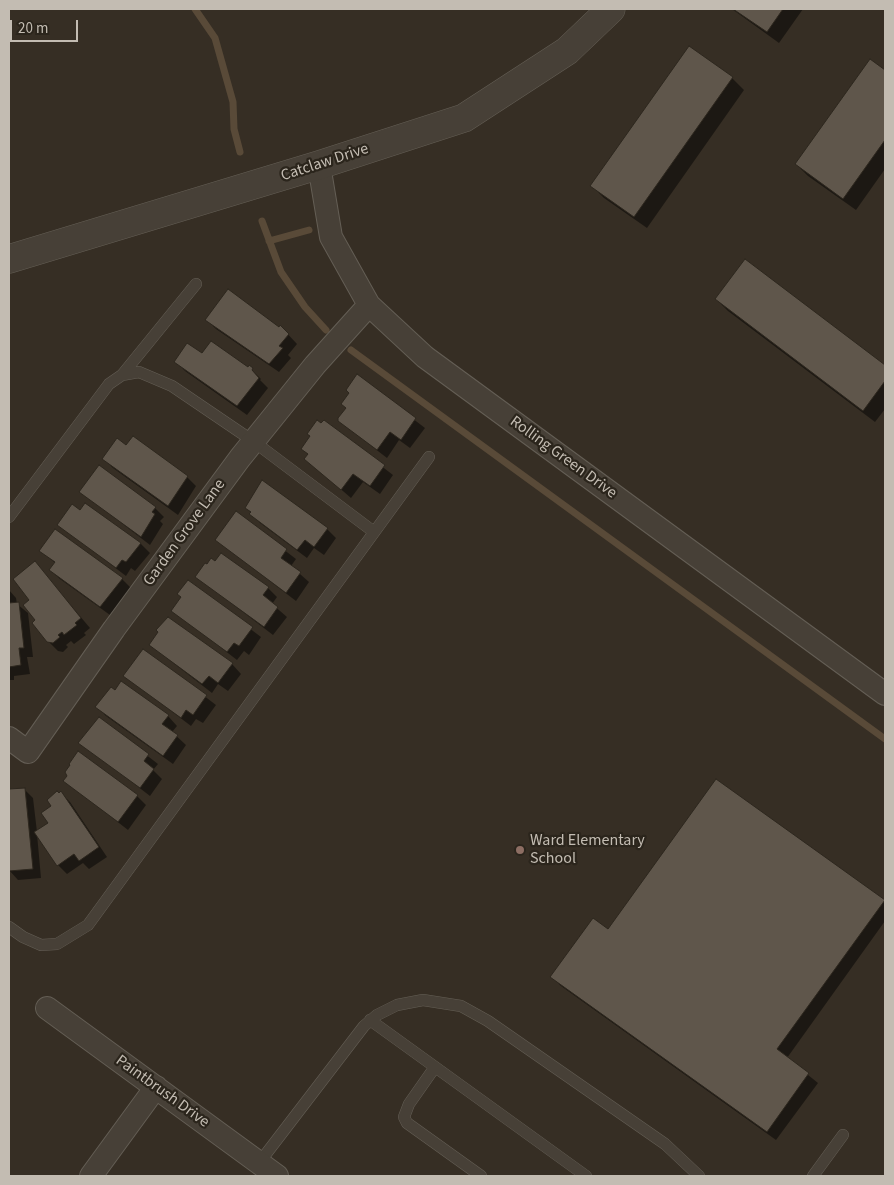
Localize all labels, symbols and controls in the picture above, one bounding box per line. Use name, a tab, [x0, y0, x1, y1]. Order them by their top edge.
scale bar	[12, 10, 80, 42]
text: 20 m	[18, 18, 48, 39]
street label: Catclaw Drive	[279, 140, 371, 186]
street label: Rolling Green Drive	[506, 413, 620, 503]
street label: Garden Grove Lane	[140, 476, 230, 590]
place label: Ward Elementary School	[530, 831, 645, 869]
marker: Ward Elementary School	[514, 844, 526, 856]
street label: Paintbrush Drive	[111, 1052, 213, 1132]

